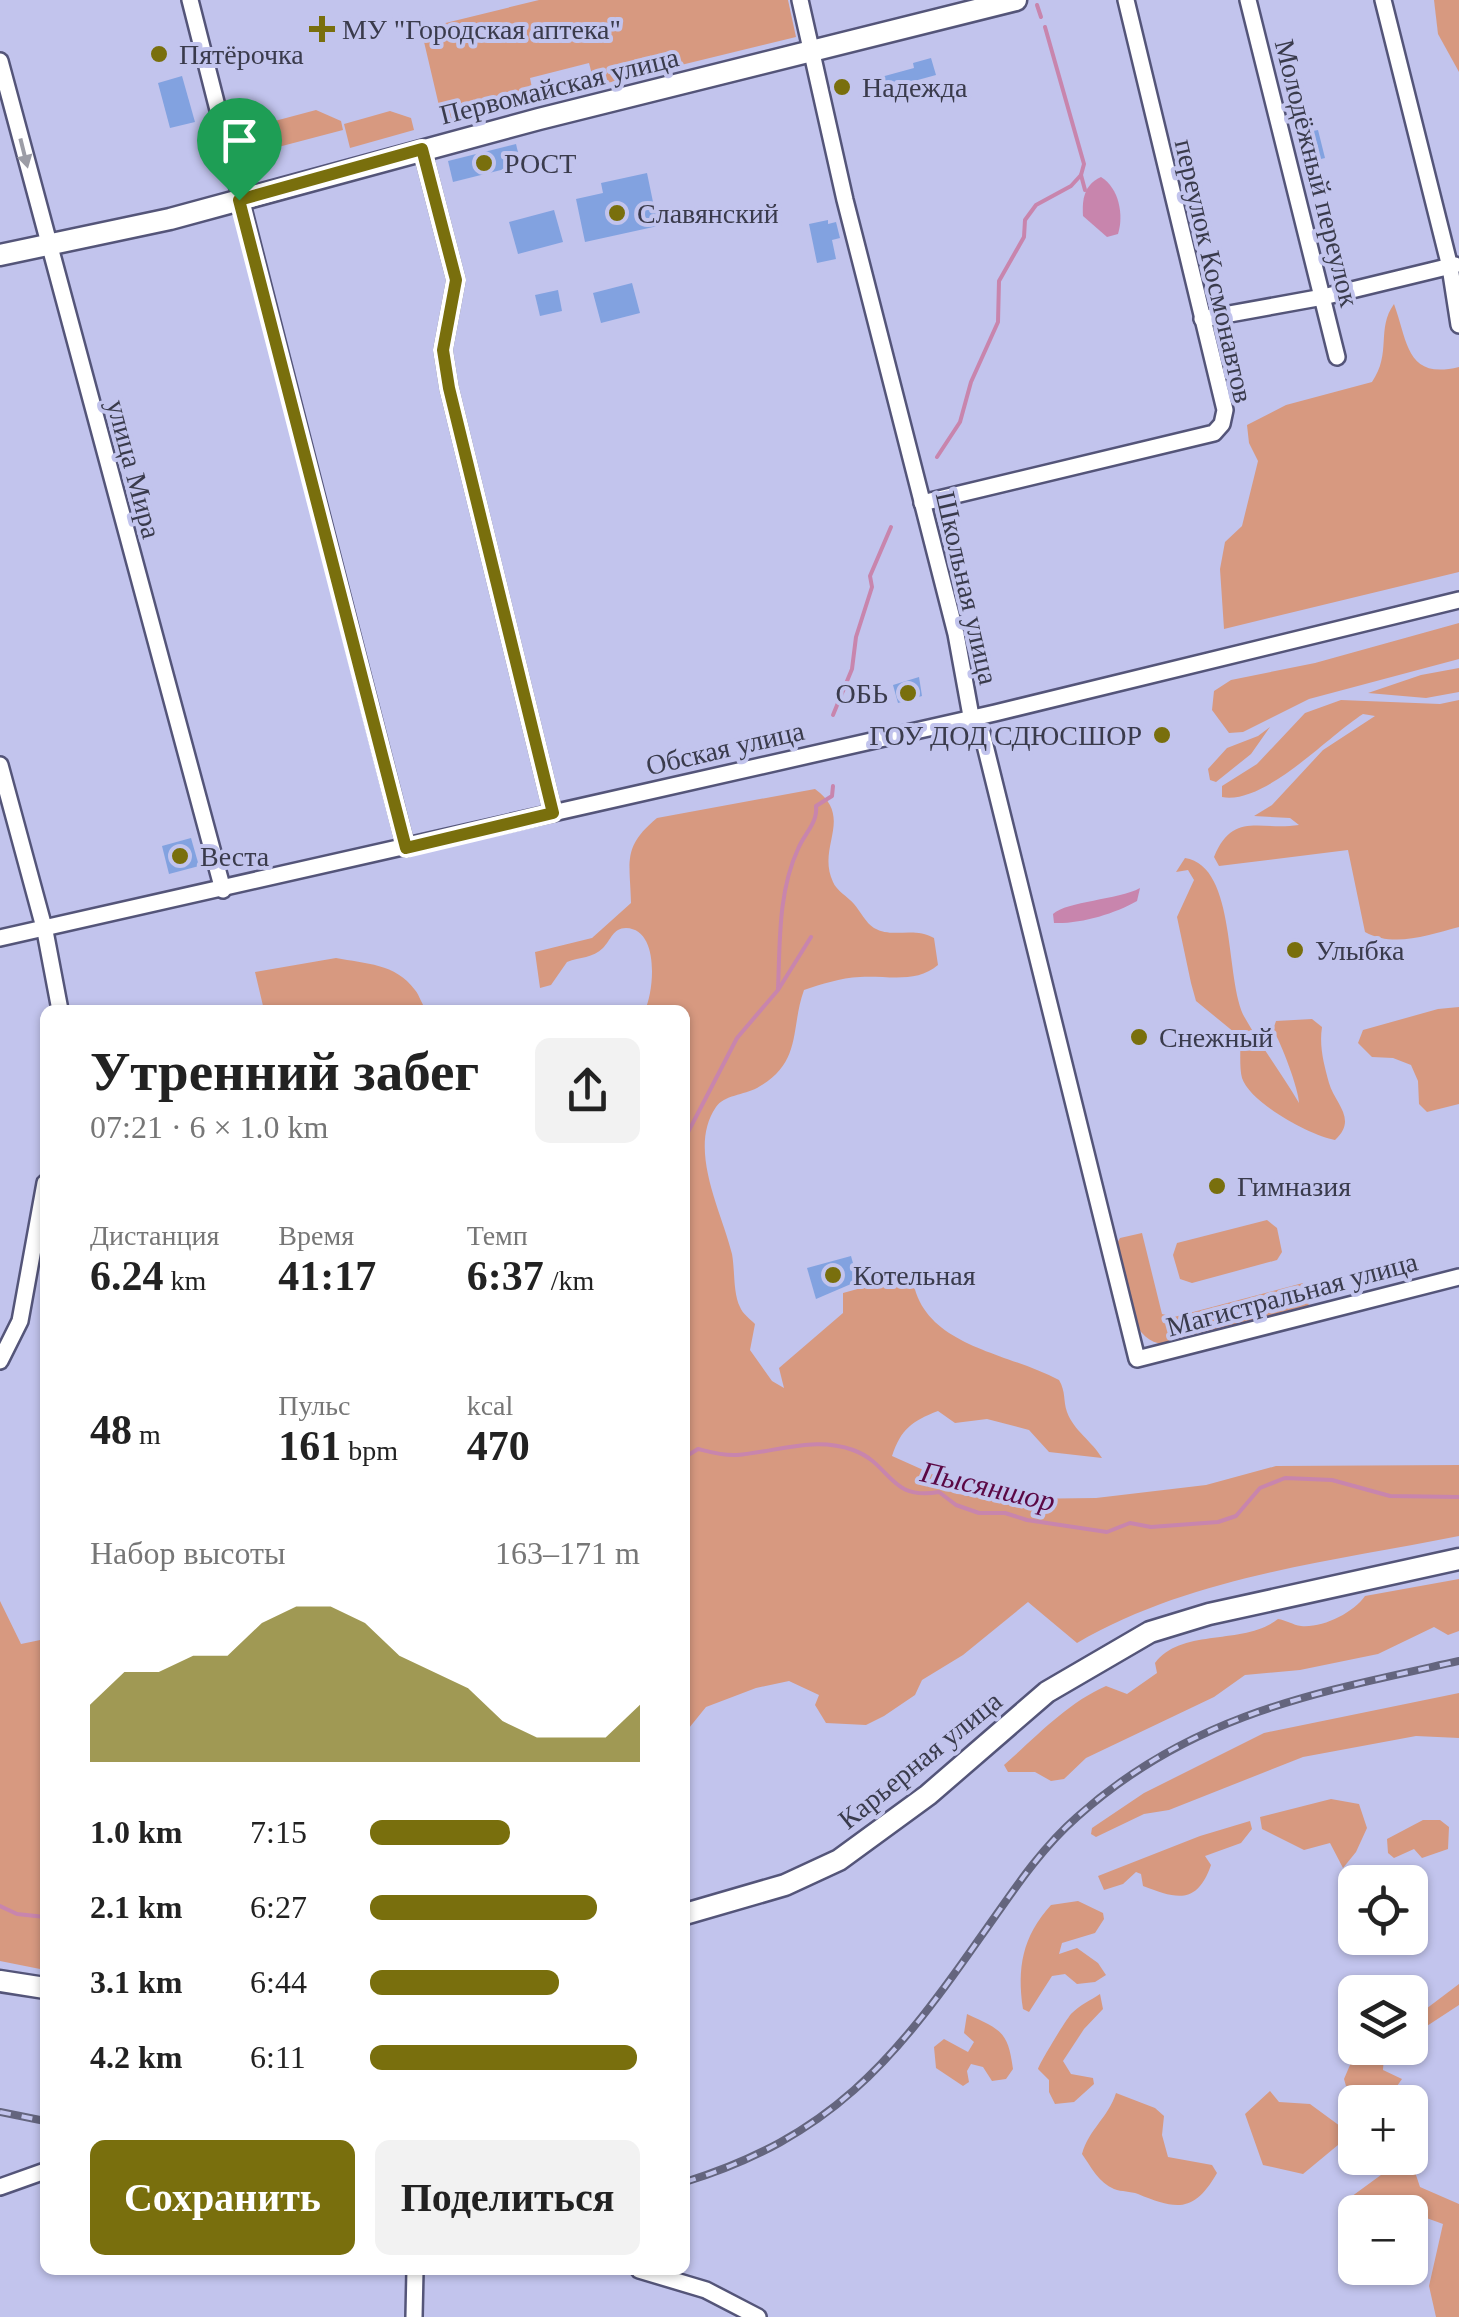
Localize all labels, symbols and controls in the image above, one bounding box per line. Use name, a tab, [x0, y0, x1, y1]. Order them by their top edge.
place label: МУ "Городская аптека"	[342, 14, 621, 45]
marker: МУ "Городская аптека"	[311, 18, 333, 40]
street label: Молодёжный переулок	[1269, 36, 1365, 310]
place label: Пятёрочка	[179, 39, 304, 70]
street label: Первомайская улица	[436, 41, 682, 131]
marker: Пятёрочка	[148, 43, 170, 65]
place label: Надежда	[862, 72, 968, 103]
marker: Надежда	[831, 76, 853, 98]
pin	[197, 98, 282, 201]
icon: arrive	[212, 113, 267, 168]
street label: переулок Космонавтов	[1169, 136, 1259, 406]
one-way arrow	[16, 138, 32, 169]
place label: РОСТ	[504, 148, 576, 179]
marker: РОСТ	[473, 152, 495, 174]
place label: Славянский	[637, 198, 779, 229]
marker: Славянский	[606, 202, 628, 224]
street label: улица Мира	[101, 396, 168, 542]
street label: Школьная улица	[930, 488, 1004, 688]
place label: ОБЬ	[836, 678, 888, 709]
marker: ОБЬ	[897, 682, 919, 704]
street label: Обская улица	[643, 715, 808, 781]
place label: ГОУ ДОД СДЮСШОР	[869, 720, 1142, 751]
marker: ГОУ ДОД СДЮСШОР	[1151, 724, 1173, 746]
place label: Веста	[200, 841, 270, 872]
marker: Веста	[169, 845, 191, 867]
place label: Улыбка	[1315, 935, 1405, 966]
marker: Улыбка	[1284, 939, 1306, 961]
place label: Снежный	[1159, 1022, 1273, 1053]
marker: Снежный	[1128, 1026, 1150, 1048]
button: share	[535, 1038, 640, 1143]
text: Утренний забег	[90, 1041, 479, 1102]
text: 07:21 · 6 × 1.0 km	[90, 1109, 328, 1145]
place label: Гимназия	[1237, 1171, 1351, 1202]
marker: Гимназия	[1206, 1175, 1228, 1197]
text: Дистанция	[90, 1220, 219, 1251]
text: Время	[278, 1220, 354, 1251]
text: Темп	[467, 1220, 528, 1251]
street label: Магистральная улица	[1163, 1245, 1421, 1342]
text: 6.24	[90, 1253, 164, 1299]
text: 41:17	[278, 1253, 376, 1299]
text: 6:37	[467, 1253, 544, 1299]
place label: Котельная	[853, 1260, 976, 1291]
marker: Котельная	[822, 1264, 844, 1286]
text: km	[164, 1265, 206, 1296]
text: /km	[544, 1265, 594, 1296]
text: Пульс	[278, 1390, 351, 1421]
text: kcal	[467, 1390, 513, 1421]
text: 48	[90, 1407, 132, 1453]
text: m	[132, 1419, 161, 1450]
text: 161	[278, 1423, 341, 1469]
text: 470	[467, 1423, 530, 1469]
text: bpm	[341, 1435, 398, 1466]
water label: Пысяншор	[917, 1454, 1058, 1517]
text: Набор высоты	[90, 1535, 285, 1571]
text: 163–171 m	[495, 1535, 640, 1571]
street label: Карьерная улица	[832, 1685, 1008, 1835]
text: 1.0 km	[90, 1814, 182, 1850]
text: 7:15	[250, 1814, 307, 1850]
map controls	[1338, 1865, 1428, 2285]
button: locate	[1338, 1865, 1428, 1955]
text: 2.1 km	[90, 1889, 182, 1925]
text: 6:27	[250, 1889, 307, 1925]
text: 3.1 km	[90, 1964, 182, 2000]
text: 6:44	[250, 1964, 307, 2000]
button: layers	[1338, 1975, 1428, 2065]
text: 4.2 km	[90, 2039, 182, 2075]
text: 6:11	[250, 2039, 306, 2075]
button: +	[1338, 2085, 1428, 2175]
button: Сохранить	[90, 2140, 355, 2255]
button: Поделиться	[375, 2140, 640, 2255]
button: −	[1338, 2195, 1428, 2285]

